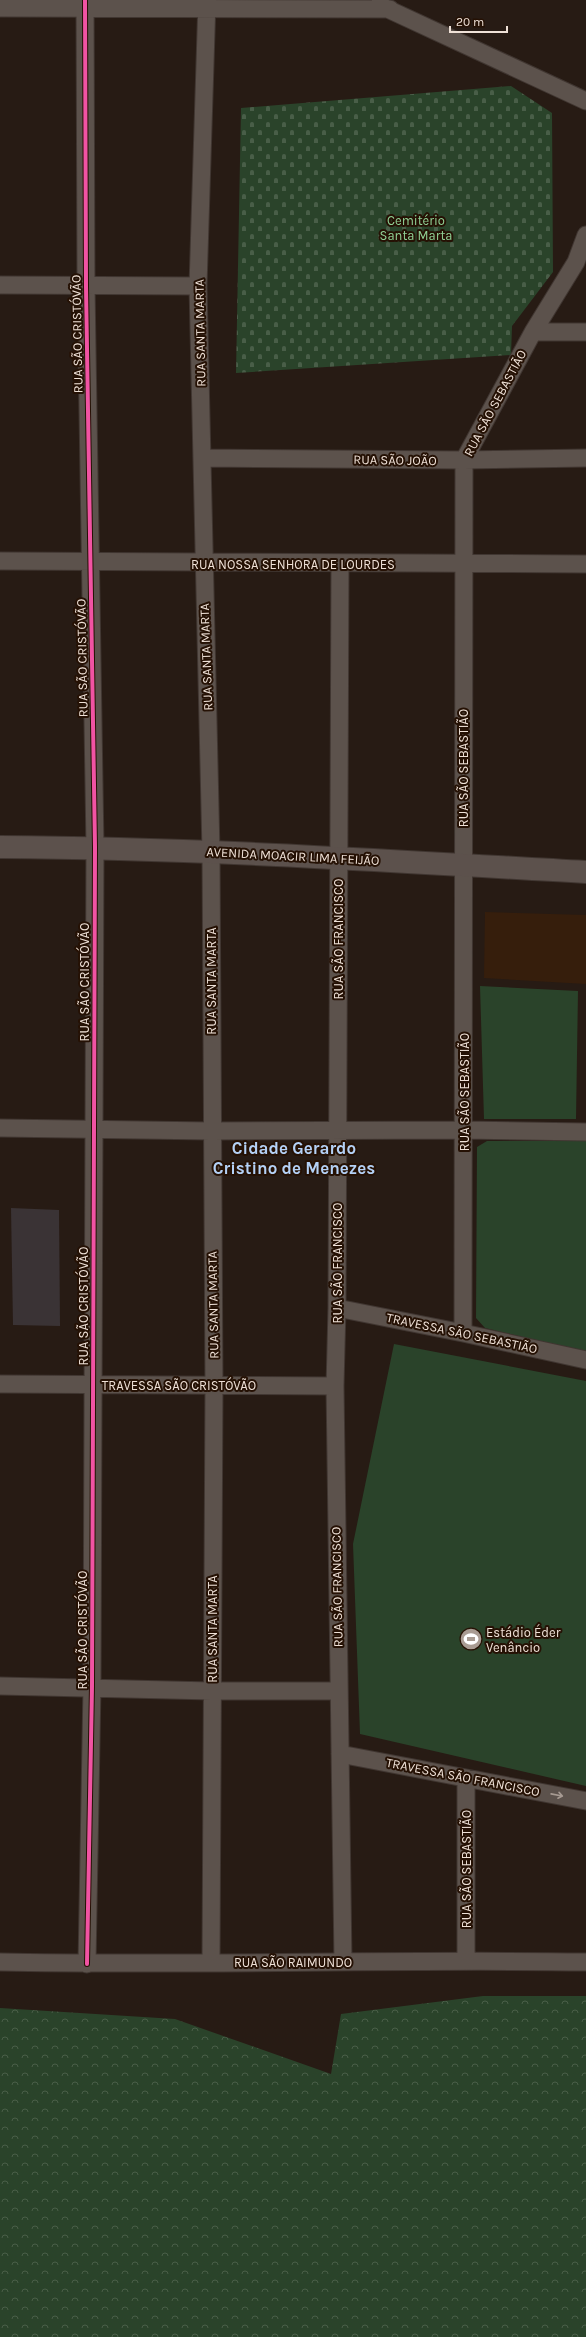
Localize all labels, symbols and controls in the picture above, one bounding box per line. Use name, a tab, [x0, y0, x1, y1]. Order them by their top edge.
scale bar	[450, 8, 507, 34]
text: 20 m	[456, 15, 484, 29]
park label: Cemitério Santa Marta	[380, 213, 452, 243]
street label: RUA SÃO CRISTÓVÃO	[67, 274, 86, 394]
street label: RUA SANTA MARTA	[192, 279, 208, 387]
street label: RUA SÃO SEBASTIÃO	[461, 347, 529, 459]
street label: RUA SÃO JOÃO	[353, 452, 437, 468]
street label: RUA NOSSA SENHORA DE LOURDES	[191, 557, 395, 572]
street label: RUA SÃO CRISTÓVÃO	[72, 598, 91, 718]
street label: RUA SANTA MARTA	[197, 602, 215, 711]
street label: RUA SÃO SEBASTIÃO	[456, 709, 471, 827]
street label: AVENIDA MOACIR LIMA FEIJÃO	[206, 844, 380, 868]
street label: RUA SÃO FRANCISCO	[331, 879, 346, 999]
street label: RUA SÃO CRISTÓVÃO	[76, 923, 92, 1041]
street label: RUA SANTA MARTA	[204, 927, 219, 1035]
street label: RUA SÃO SEBASTIÃO	[457, 1033, 472, 1151]
district label: Cidade Gerardo Cristino de Menezes	[213, 1138, 375, 1178]
street label: RUA SÃO FRANCISCO	[330, 1203, 345, 1323]
street label: RUA SÃO CRISTÓVÃO	[75, 1247, 91, 1365]
street label: RUA SANTA MARTA	[205, 1251, 221, 1359]
street label: TRAVESSA SÃO SEBASTIÃO	[385, 1310, 539, 1356]
street label: TRAVESSA SÃO CRISTÓVÃO	[102, 1377, 256, 1393]
street label: RUA SÃO FRANCISCO	[328, 1526, 346, 1648]
street label: RUA SÃO CRISTÓVÃO	[74, 1571, 90, 1689]
street label: RUA SANTA MARTA	[205, 1575, 220, 1683]
place label: Estádio Éder Venâncio	[486, 1623, 561, 1655]
sports icon: Estádio Éder Venâncio	[458, 1626, 484, 1652]
street label: TRAVESSA SÃO FRANCISCO	[385, 1755, 541, 1799]
one-way arrow	[550, 1792, 563, 1800]
street label: RUA SÃO SEBASTIÃO	[459, 1810, 474, 1928]
street label: RUA SÃO RAIMUNDO	[234, 1955, 352, 1970]

